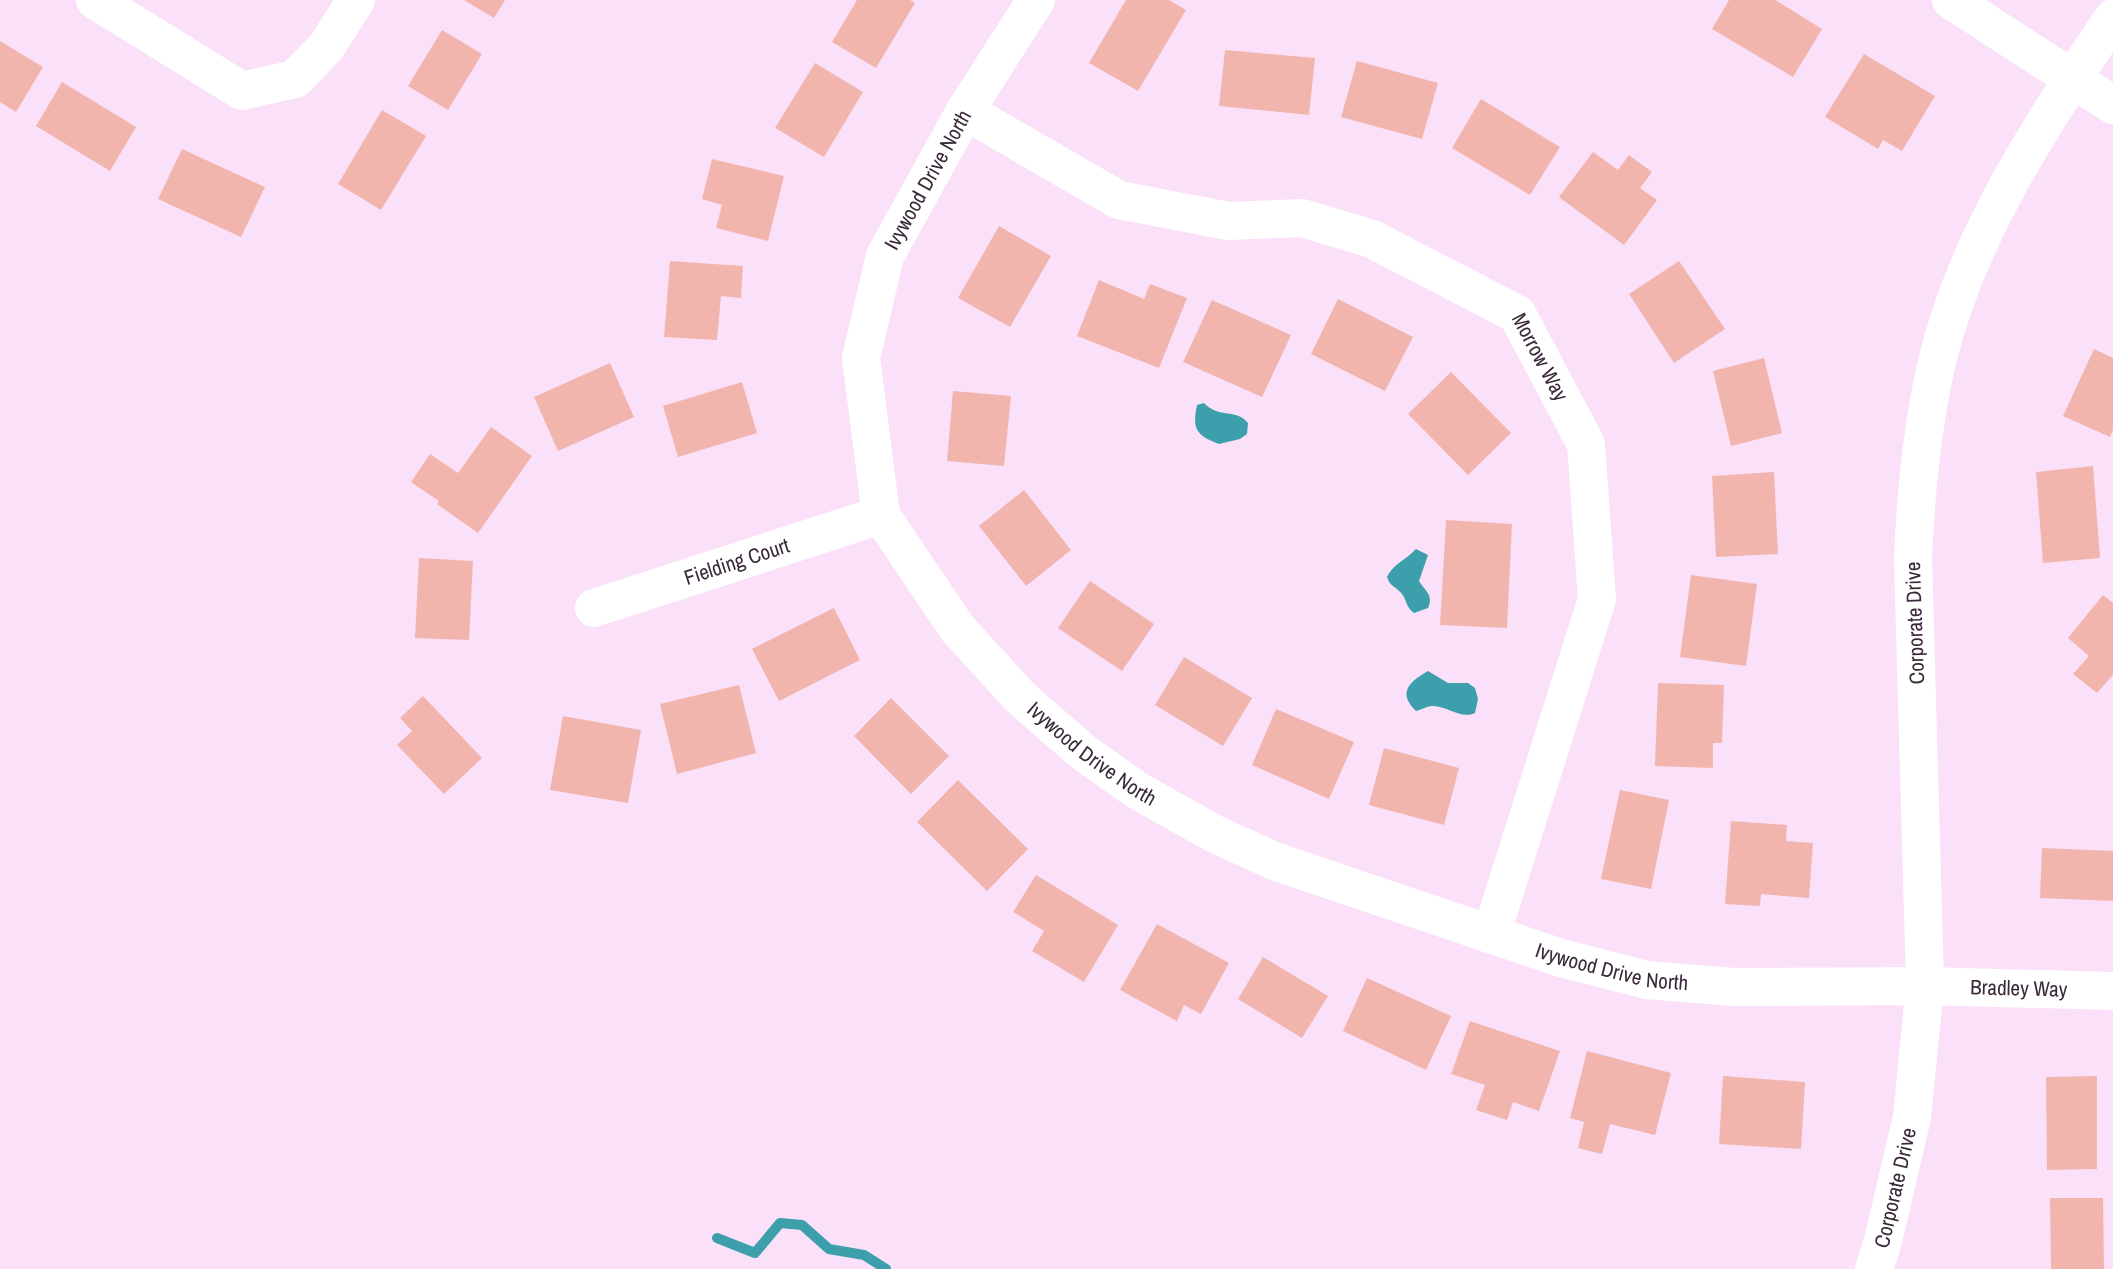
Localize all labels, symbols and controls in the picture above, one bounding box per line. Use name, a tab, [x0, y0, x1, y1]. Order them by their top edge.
street label: Ivywood Drive North	[877, 105, 978, 255]
street label: Morrow Way	[1505, 308, 1576, 406]
street label: Fielding Court	[680, 531, 793, 592]
street label: Corporate Drive	[1898, 561, 1931, 685]
street label: Ivywood Drive North	[1021, 695, 1162, 812]
street label: Ivywood Drive North	[1532, 935, 1689, 997]
street label: Bradley Way	[1970, 972, 2068, 1004]
street label: Corporate Drive	[1867, 1125, 1923, 1252]

